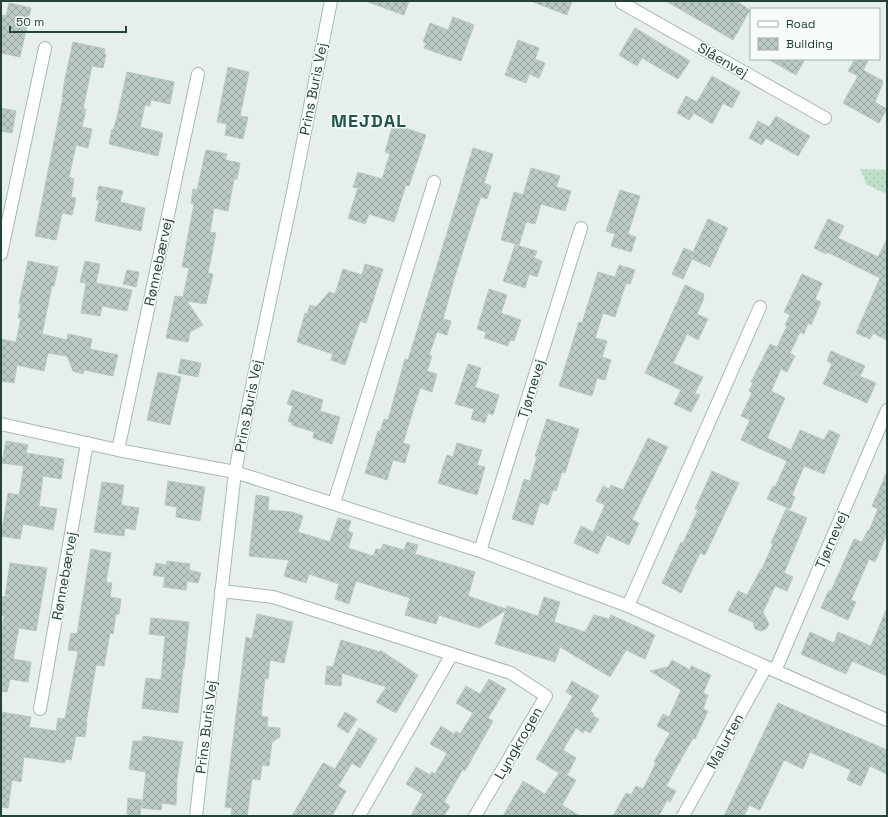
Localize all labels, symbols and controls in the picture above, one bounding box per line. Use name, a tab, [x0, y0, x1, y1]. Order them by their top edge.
scale bar	[10, 8, 126, 34]
legend	[750, 8, 880, 60]
text: 50 m	[16, 14, 44, 30]
text: Road	[786, 16, 815, 32]
text: Building	[786, 36, 833, 52]
street label: Slåenvej	[694, 38, 752, 82]
street label: Prins Buris Vej	[295, 41, 331, 137]
district label: MEJDAL	[331, 109, 407, 132]
street label: Rønnebærvej	[140, 217, 176, 307]
street label: Tjørnevej	[513, 357, 549, 421]
street label: Prins Buris Vej	[230, 358, 266, 454]
street label: Tjørnevej	[811, 508, 851, 572]
street label: Rønnebærvej	[47, 531, 81, 621]
street label: Prins Buris Vej	[191, 679, 221, 775]
street label: Lyngkrogen	[490, 704, 546, 782]
street label: Malurten	[702, 710, 748, 772]

